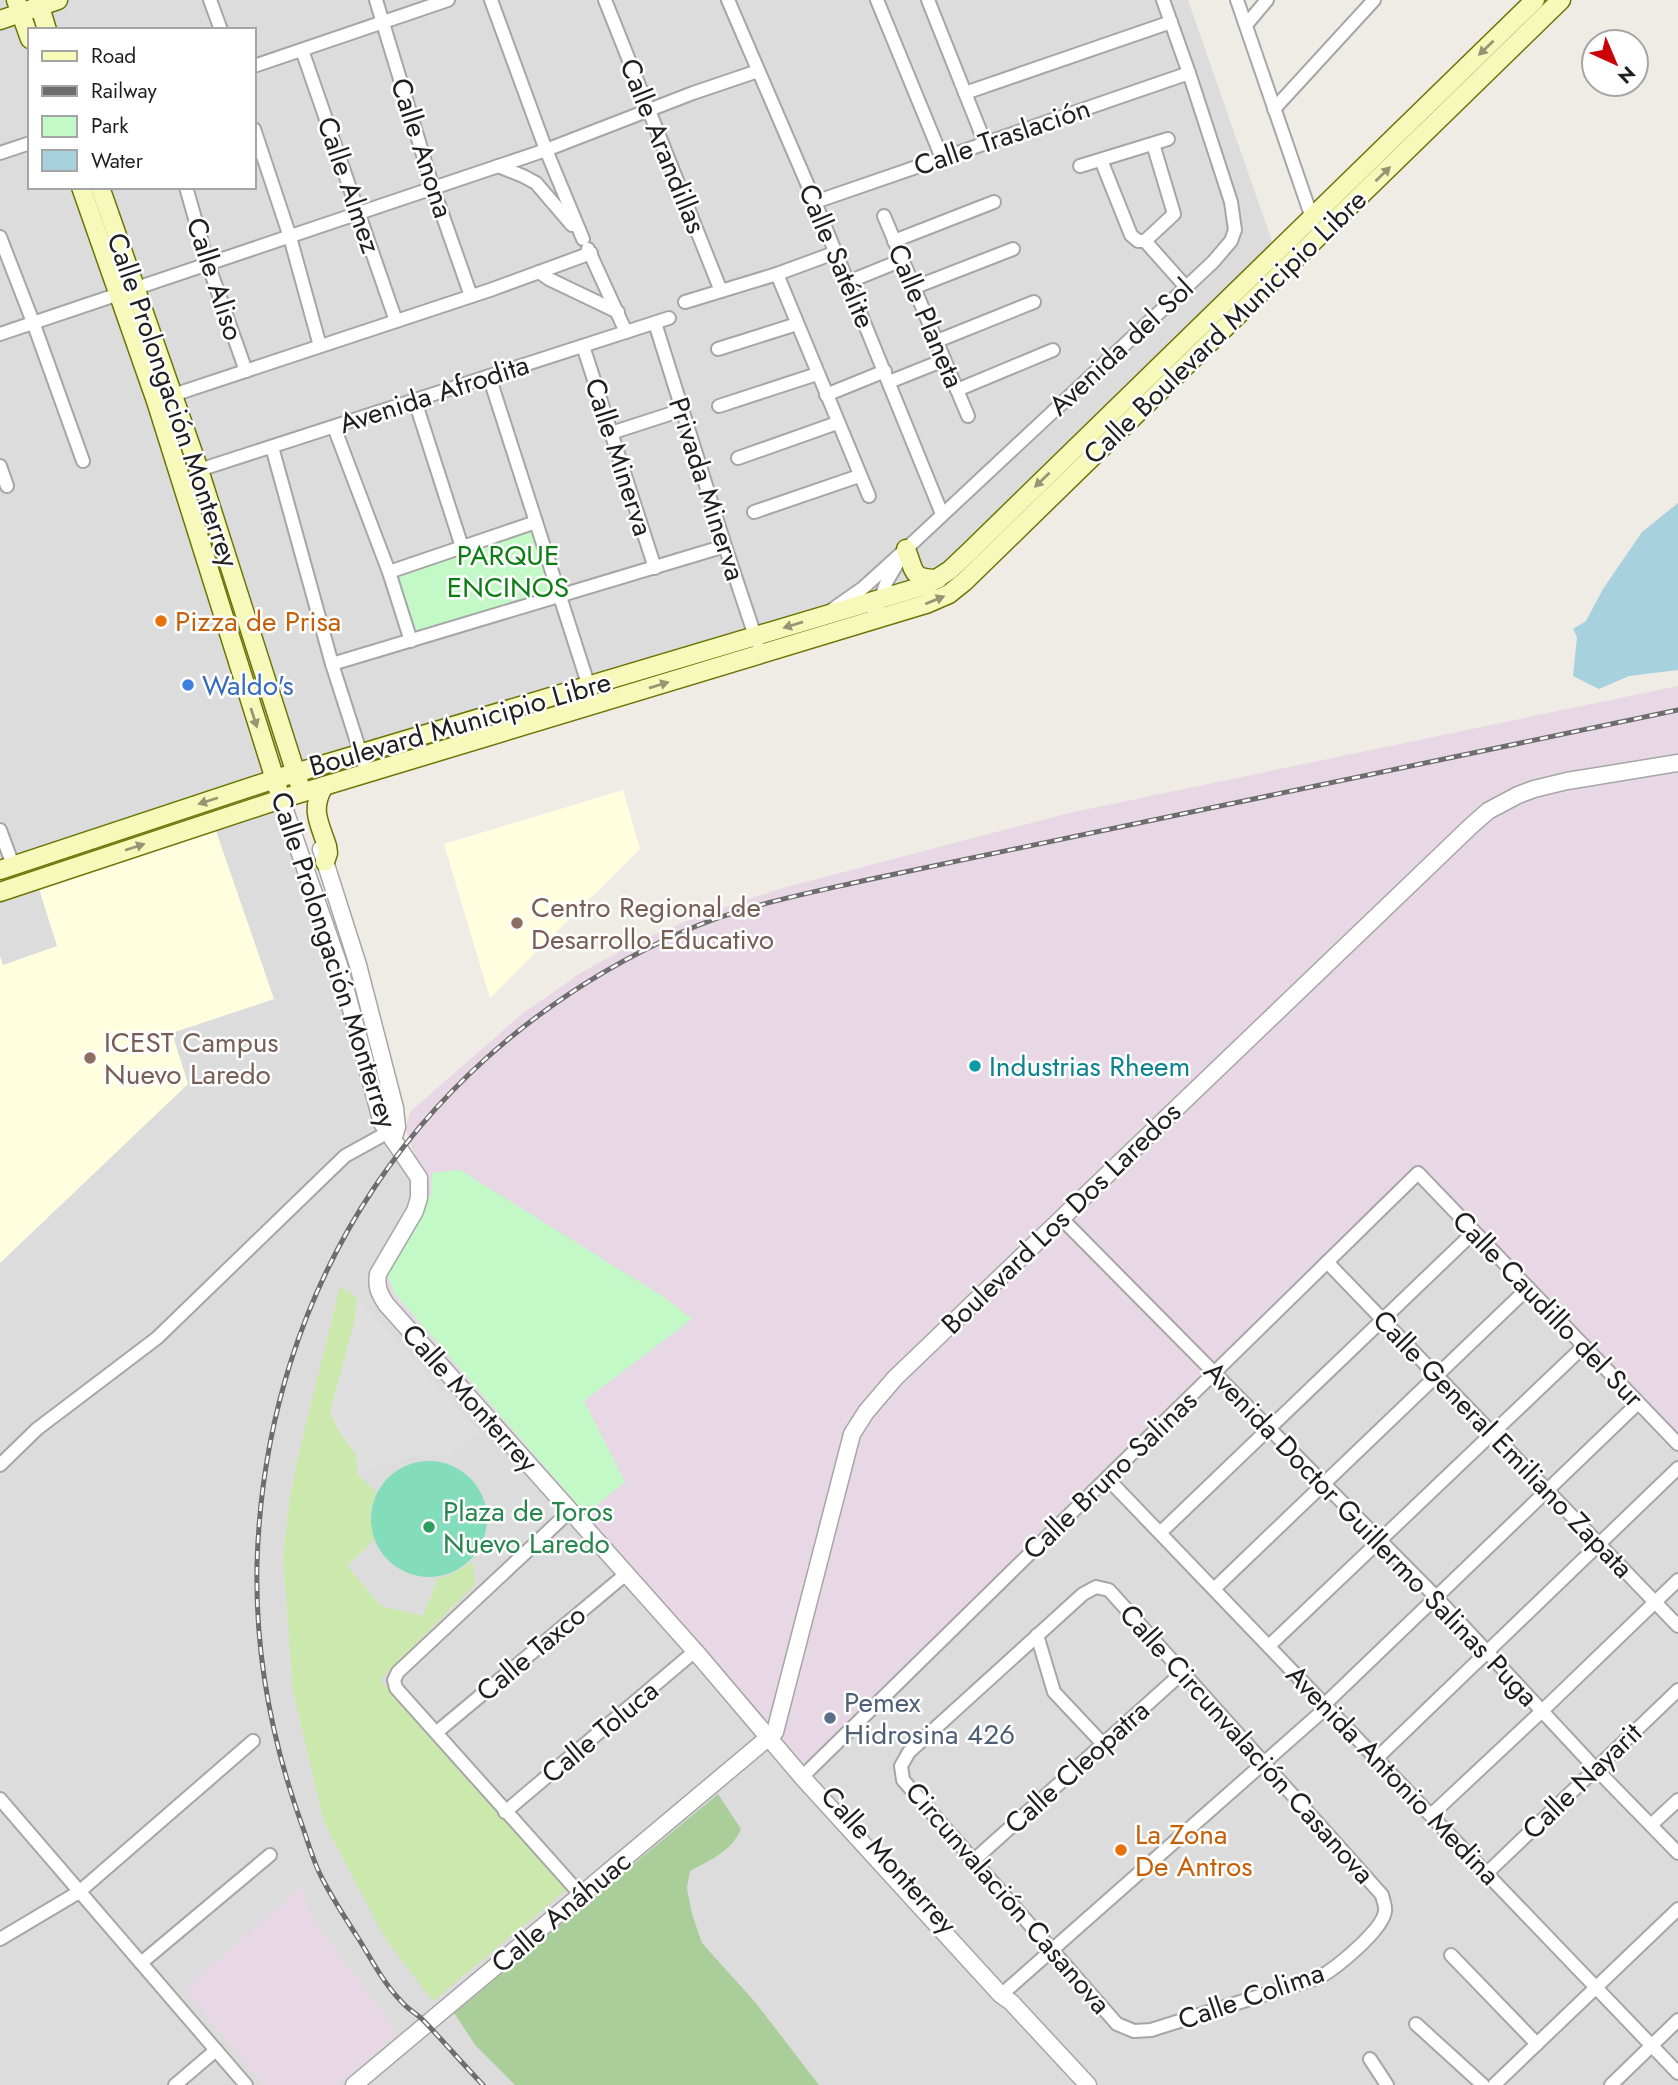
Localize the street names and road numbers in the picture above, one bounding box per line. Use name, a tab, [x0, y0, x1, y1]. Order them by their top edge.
street label: Calle Arandillas	[609, 52, 717, 240]
street label: Calle Anona	[380, 73, 464, 223]
street label: Calle Traslación	[908, 88, 1096, 186]
street label: Calle Almez	[307, 111, 392, 259]
street label: Calle Satélite	[788, 177, 886, 335]
street label: Calle Boulevard Municipio Libre	[1074, 180, 1376, 474]
street label: Calle Aliso	[176, 212, 254, 346]
street label: Calle Prolongación Monterrey	[96, 227, 250, 573]
street label: Calle Planeta	[877, 238, 975, 394]
street label: Avenida del Sol	[1039, 269, 1203, 425]
street label: Avenida Afrodita	[334, 344, 534, 444]
street label: Calle Minerva	[574, 373, 664, 541]
street label: Privada Minerva	[658, 392, 756, 586]
street label: Boulevard Municipio Libre	[304, 661, 616, 787]
street label: Calle Prolongación Monterrey	[260, 787, 408, 1134]
street label: Boulevard Los Dos Laredos	[932, 1092, 1190, 1344]
street label: Calle Caudillo del Sur	[1443, 1201, 1653, 1417]
street label: Calle General Emiliano Zapata	[1363, 1300, 1643, 1588]
street label: Calle Monterrey	[392, 1315, 548, 1482]
street label: Avenida Doctor Guillermo Salinas Puga	[1194, 1352, 1548, 1716]
street label: Calle Bruno Salinas	[1014, 1381, 1206, 1569]
street label: Calle Taxco	[467, 1595, 595, 1711]
street label: Calle Circunvalación Casanova	[1110, 1595, 1384, 1893]
street label: Avenida Antonio Medina	[1277, 1656, 1509, 1894]
street label: Calle Toluca	[532, 1671, 668, 1793]
street label: Calle Cleopatra	[995, 1691, 1159, 1843]
street label: Calle Nayarit	[1513, 1713, 1651, 1849]
street label: Circunvalación Casanova	[895, 1773, 1121, 2023]
street label: Calle Monterrey	[811, 1777, 967, 1944]
street label: Calle Anáhuac	[482, 1841, 640, 1983]
street label: Calle Colima	[1173, 1952, 1329, 2040]

